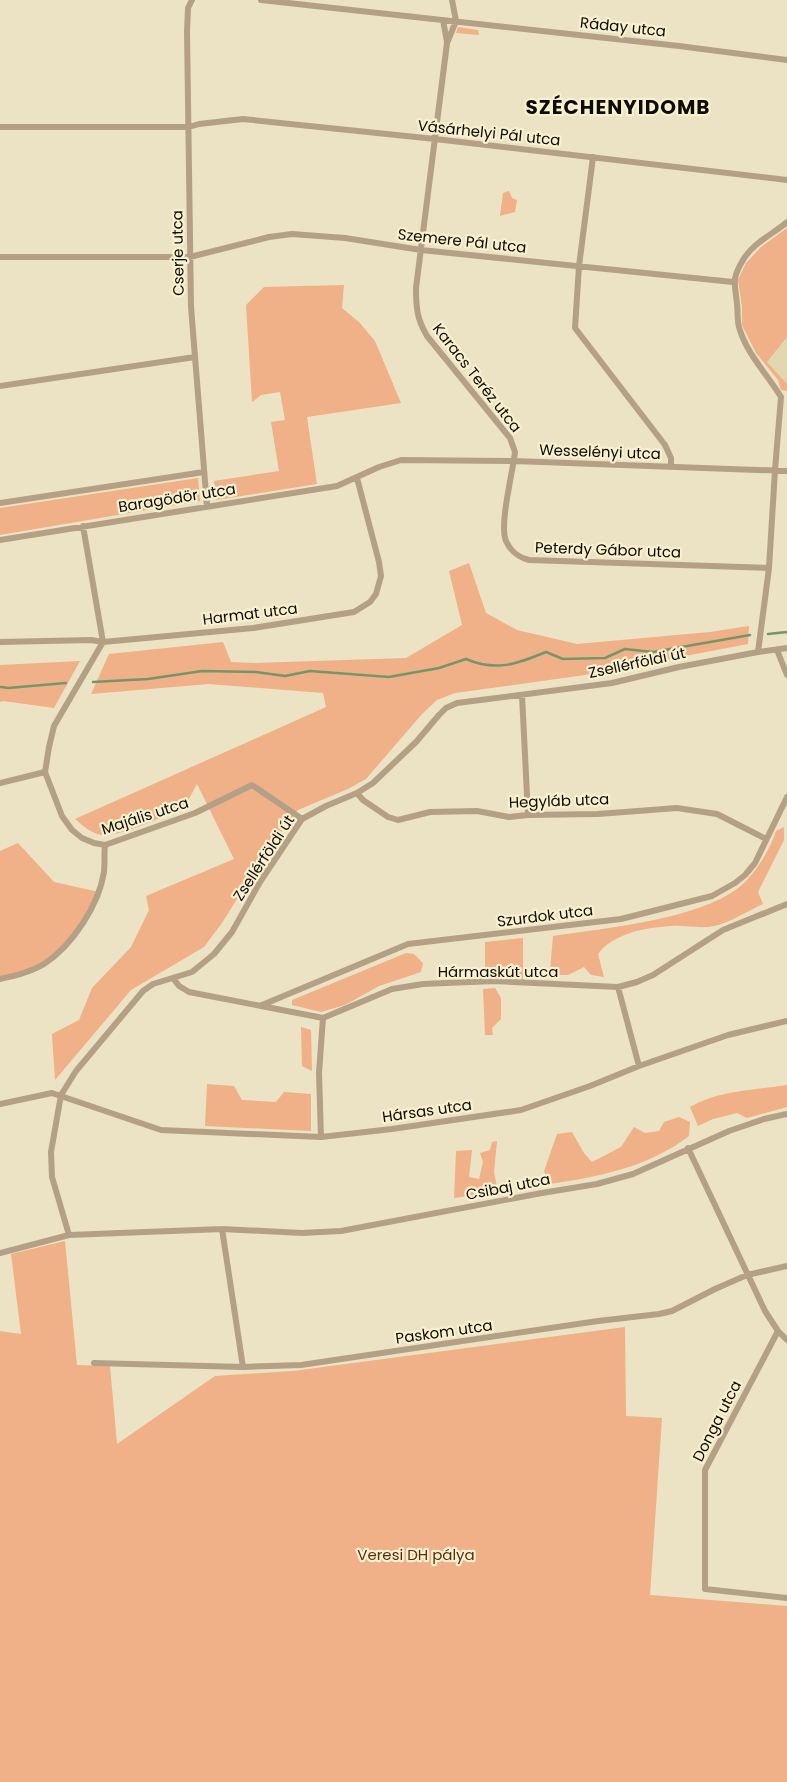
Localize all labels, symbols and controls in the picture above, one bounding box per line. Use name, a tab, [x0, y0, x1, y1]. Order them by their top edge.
street label: Ráday utca	[579, 12, 667, 41]
district label: SZÉCHENYIDOMB	[526, 93, 710, 121]
street label: Vásárhelyi Pál utca	[417, 115, 561, 150]
street label: Cserje utca	[166, 210, 189, 296]
street label: Szemere Pál utca	[397, 223, 527, 258]
street label: Karacs Teréz utca	[428, 319, 527, 437]
street label: Wesselényi utca	[539, 439, 661, 464]
street label: Baragödör utca	[117, 478, 237, 517]
street label: Peterdy Gábor utca	[535, 536, 682, 563]
street label: Harmat utca	[201, 597, 299, 630]
street label: Zsellérföldi út	[586, 642, 687, 683]
street label: Hegyláb utca	[508, 788, 610, 813]
street label: Majális utca	[99, 792, 191, 839]
street label: Zsellérföldi út	[228, 811, 299, 905]
street label: Szurdok utca	[496, 899, 594, 932]
street label: Hármaskút utca	[438, 961, 558, 982]
street label: Hársas utca	[381, 1094, 473, 1127]
street label: Csibaj utca	[464, 1168, 552, 1205]
street label: Paskom utca	[394, 1314, 494, 1349]
street label: Donga utca	[687, 1377, 746, 1465]
park label: Veresi DH pálya	[357, 1544, 475, 1565]

